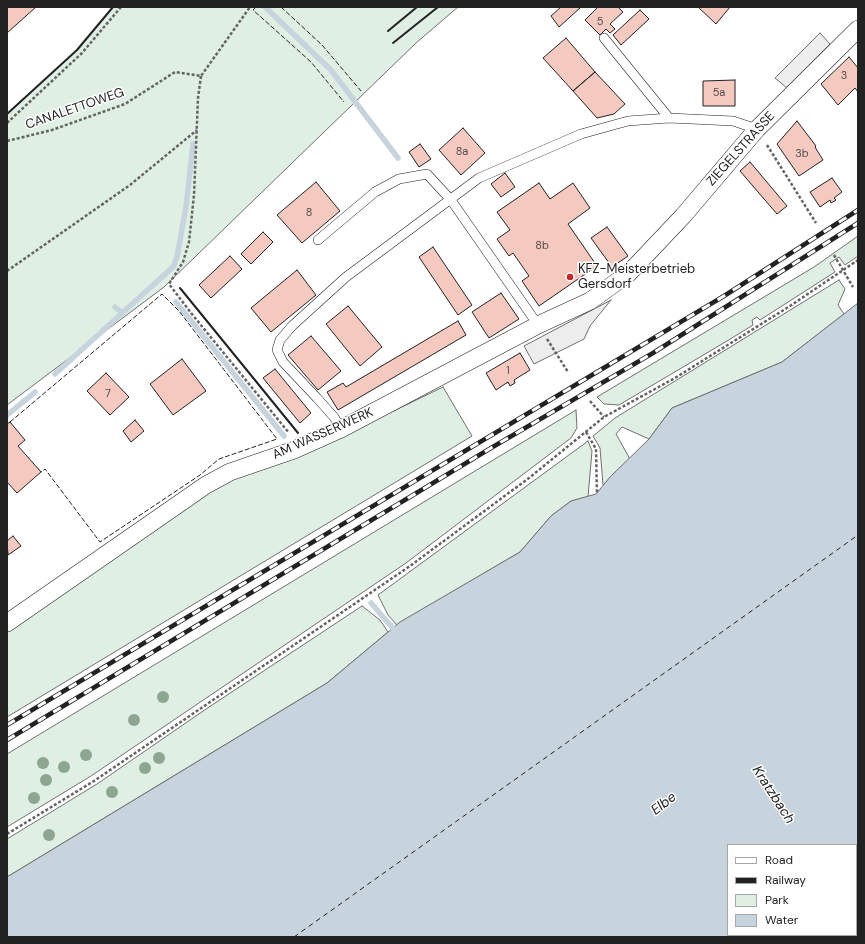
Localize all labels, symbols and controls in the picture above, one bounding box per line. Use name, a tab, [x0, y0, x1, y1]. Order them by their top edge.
house number: 5	[597, 15, 603, 29]
house number: 3	[841, 69, 847, 83]
street label: CANALETTOWEG	[24, 85, 126, 133]
house number: 5a	[713, 86, 725, 100]
street label: ZIEGELSTRASSE	[704, 109, 778, 189]
house number: 8a	[456, 145, 468, 159]
house number: 3b	[795, 147, 809, 161]
house number: 8	[306, 206, 312, 220]
house number: 8b	[535, 239, 549, 253]
place label: KFZ-Meisterbetrieb Gersdorf	[578, 262, 695, 293]
marker: KFZ-Meisterbetrieb Gersdorf	[565, 272, 575, 282]
house number: 1	[506, 364, 510, 378]
house number: 7	[105, 387, 111, 401]
street label: AM WASSERWERK	[270, 405, 376, 463]
water label: Kratzbach	[748, 763, 798, 827]
water label: Elbe	[648, 789, 680, 819]
legend	[727, 844, 857, 936]
text: Road	[765, 852, 793, 868]
text: Railway	[765, 872, 806, 888]
text: Park	[765, 892, 789, 908]
text: Water	[765, 912, 798, 928]

